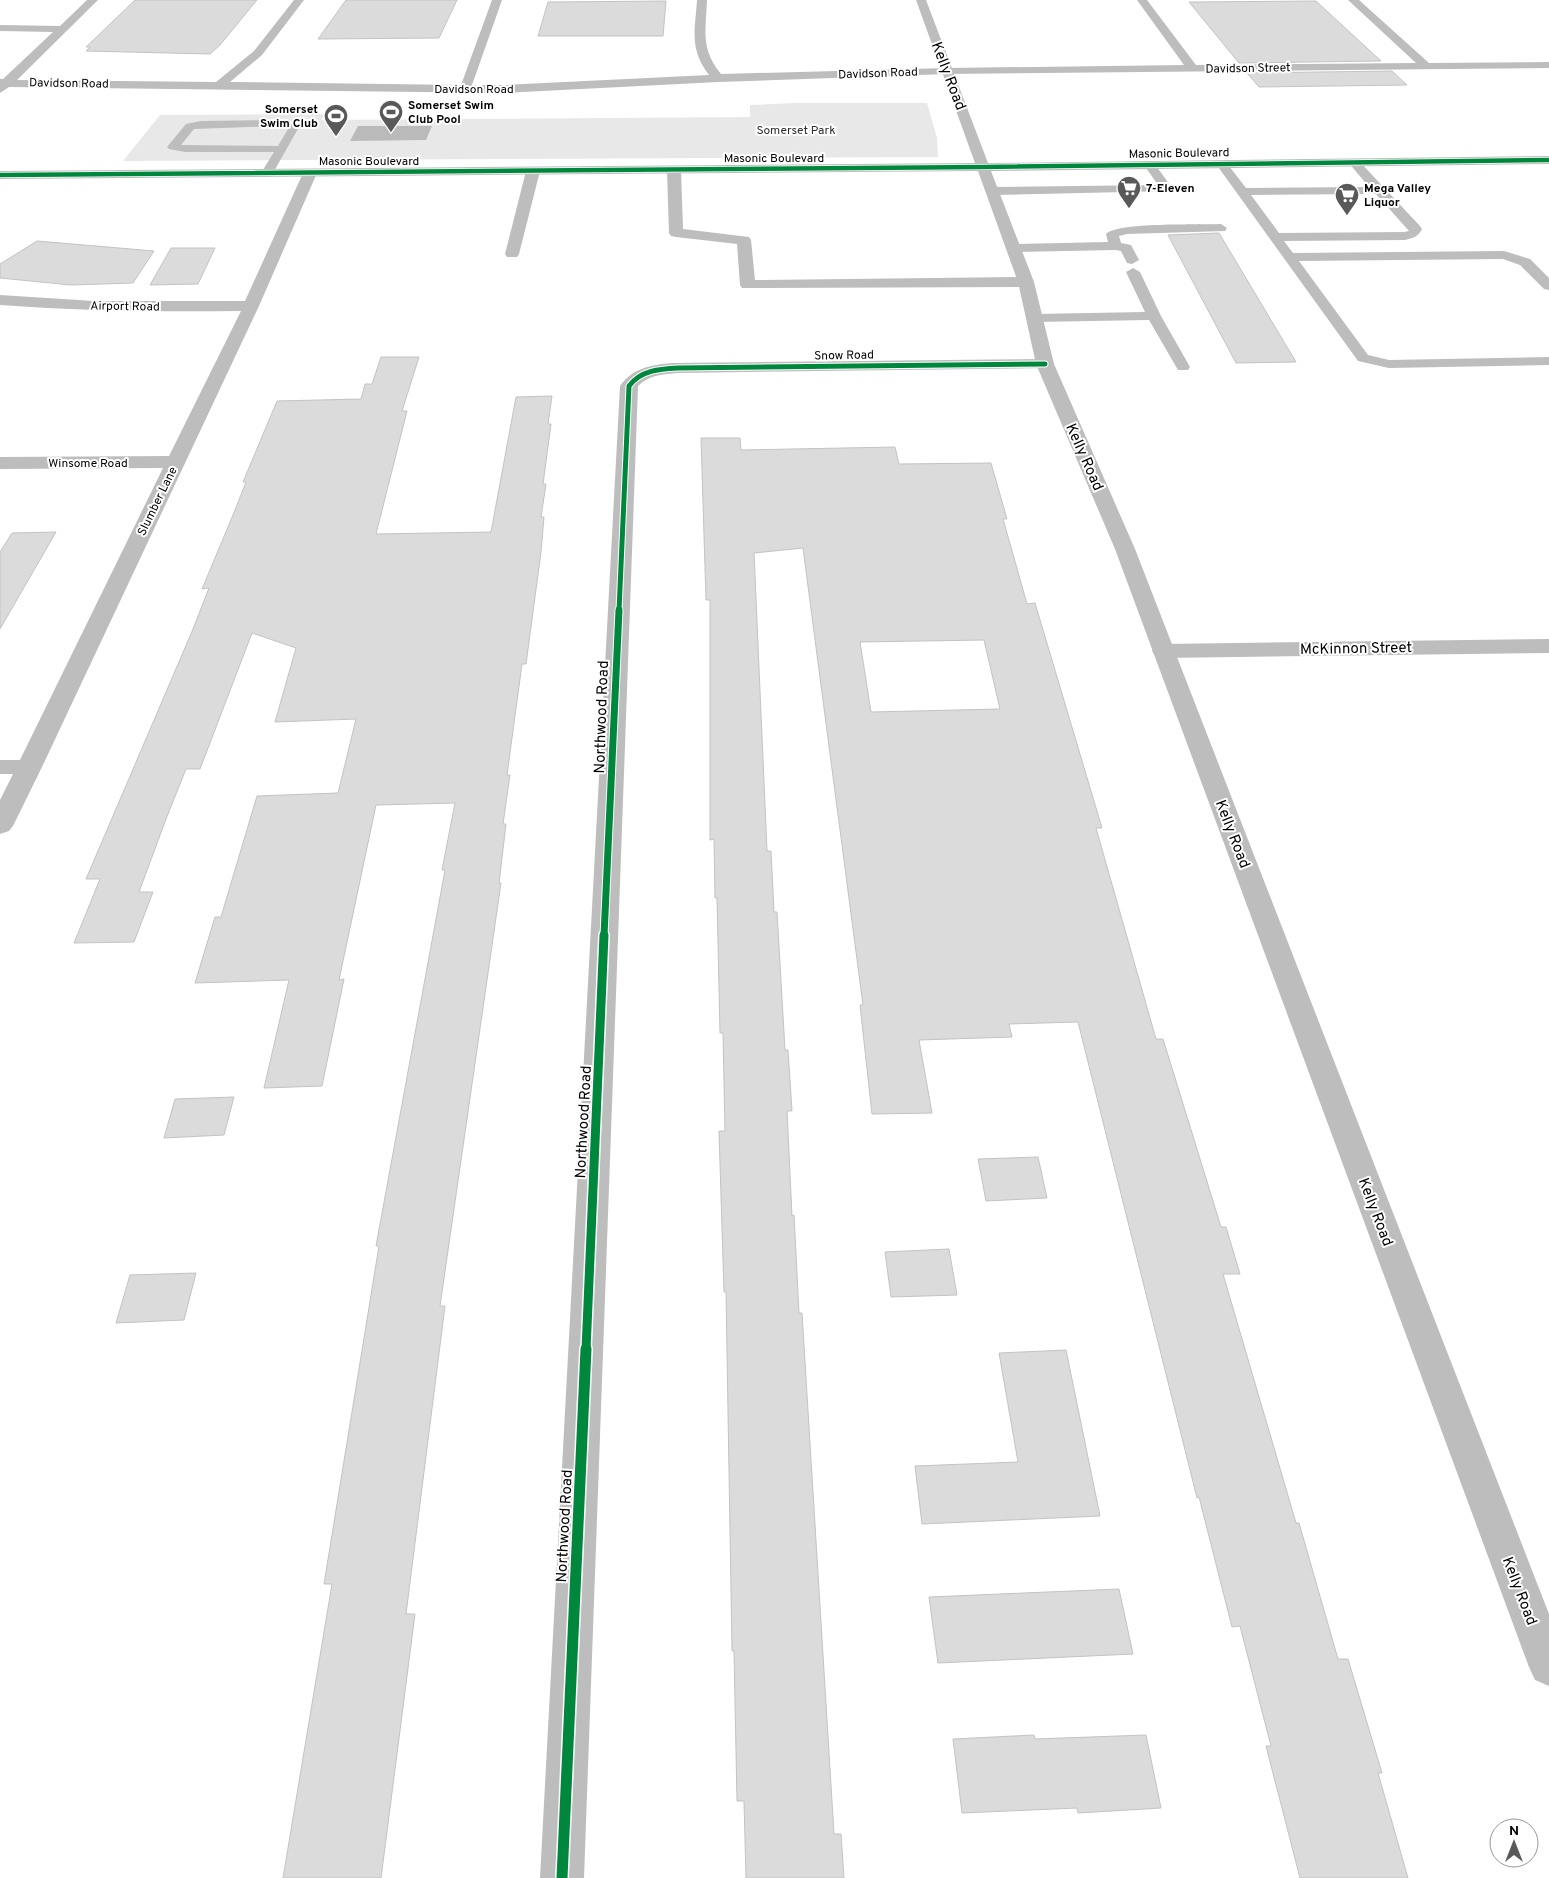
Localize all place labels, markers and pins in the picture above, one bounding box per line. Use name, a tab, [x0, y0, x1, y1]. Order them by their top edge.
place label: Somerset Swim Club Pool	[408, 98, 494, 128]
sports icon: Somerset Swim Club Pool	[378, 99, 404, 133]
place label: Somerset Swim Club	[260, 102, 318, 132]
sports icon: Somerset Swim Club	[323, 103, 349, 137]
supermarket icon: 7-Eleven	[1116, 175, 1142, 209]
place label: 7-Eleven	[1146, 181, 1195, 197]
place label: Mega Valley Liquor	[1364, 181, 1431, 211]
supermarket icon: Mega Valley Liquor	[1334, 182, 1360, 216]

